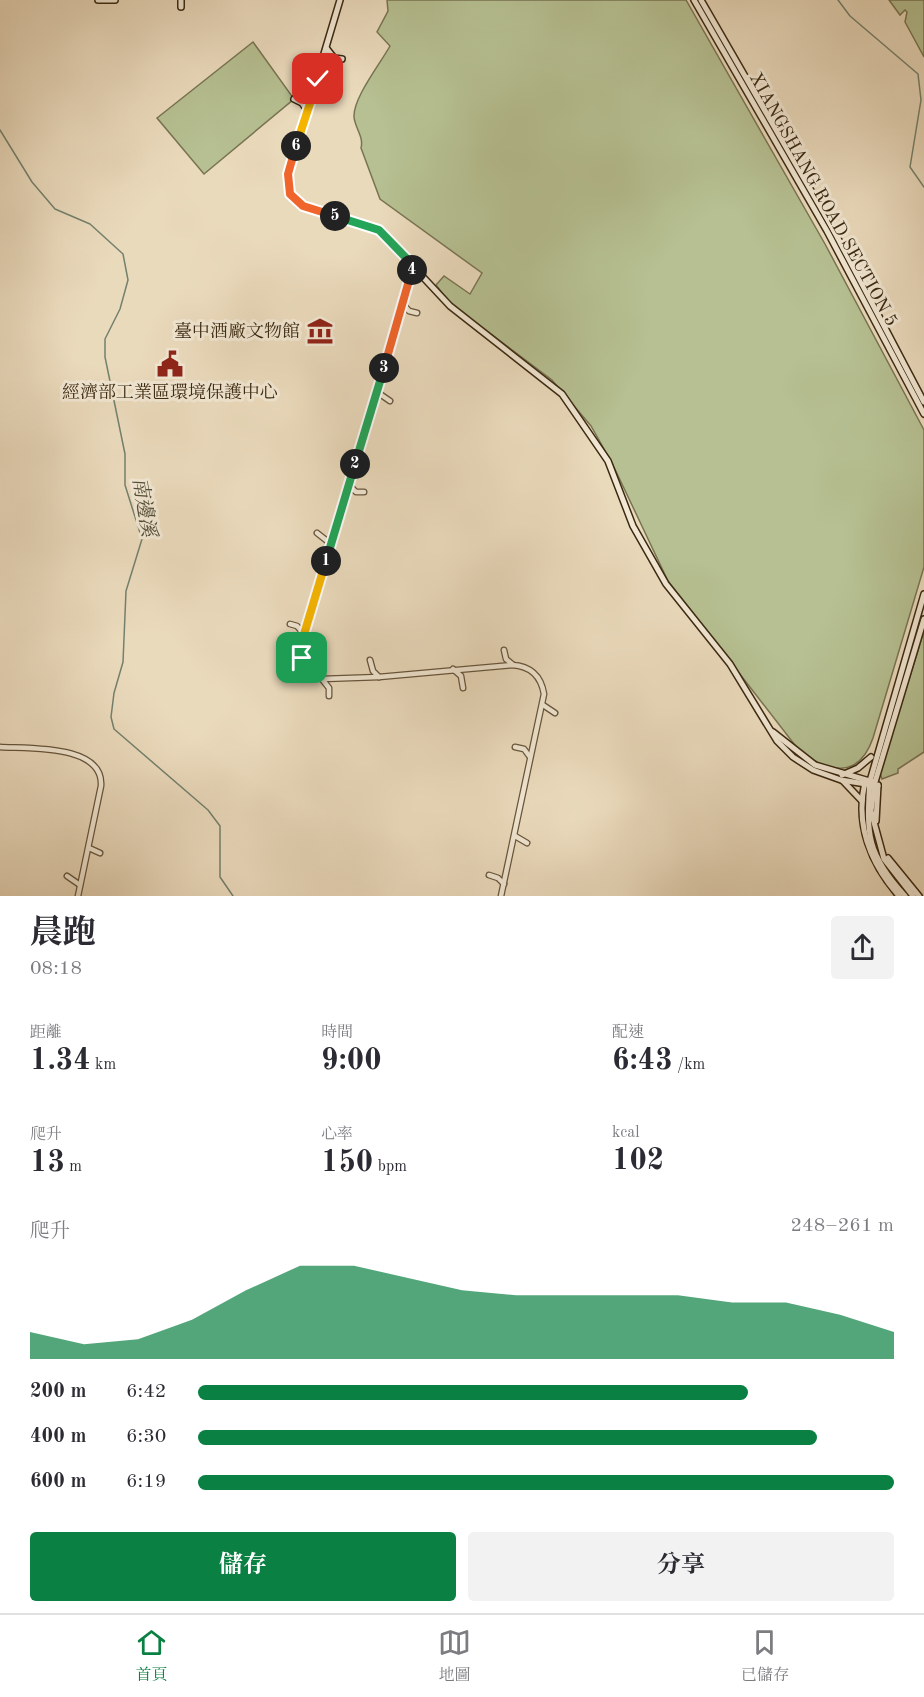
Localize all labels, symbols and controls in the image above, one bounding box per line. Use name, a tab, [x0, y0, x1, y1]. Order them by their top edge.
pin	[292, 53, 343, 104]
icon: check	[301, 62, 334, 95]
street label: XIANGSHANG ROAD SECTION 5	[746, 70, 901, 329]
pin: 6	[281, 131, 311, 161]
text: 6	[291, 138, 301, 154]
pin: 5	[320, 201, 350, 231]
text: 5	[330, 208, 340, 224]
pin: 4	[397, 255, 427, 285]
text: 4	[407, 262, 417, 278]
museum icon: 臺中酒廠文物館	[305, 316, 335, 346]
place label: 臺中酒廠文物館	[174, 321, 300, 341]
public building icon: 經濟部工業區環境保護中心	[155, 349, 185, 379]
pin: 3	[369, 353, 399, 383]
text: 3	[379, 360, 389, 376]
place label: 經濟部工業區環境保護中心	[62, 382, 278, 402]
pin: 2	[340, 449, 370, 479]
text: 2	[350, 456, 360, 472]
water label: 南邊溪	[128, 476, 161, 541]
pin: 1	[311, 546, 341, 576]
text: 1	[321, 553, 331, 569]
pin	[276, 632, 327, 683]
icon: arrive	[285, 641, 318, 674]
button: share	[831, 916, 894, 979]
text: 晨跑	[30, 918, 96, 951]
text: 08:18	[30, 959, 82, 979]
text: 距離	[30, 1025, 62, 1041]
text: 時間	[321, 1025, 353, 1041]
text: 配速	[612, 1025, 644, 1041]
text: 1.34	[30, 1046, 91, 1076]
text: 9:00	[321, 1046, 382, 1076]
text: 6:43	[612, 1046, 673, 1076]
text: km	[91, 1057, 116, 1073]
text: /km	[673, 1057, 705, 1073]
text: kcal	[612, 1125, 640, 1141]
text: 爬升	[30, 1127, 62, 1143]
text: 心率	[321, 1127, 353, 1143]
text: 102	[612, 1146, 664, 1176]
text: 13	[30, 1148, 65, 1178]
text: 150	[321, 1148, 373, 1178]
text: m	[65, 1159, 82, 1175]
text: bpm	[373, 1159, 407, 1175]
text: 248–261 m	[791, 1216, 894, 1236]
text: 爬升	[30, 1222, 70, 1242]
text: 200 m	[30, 1382, 86, 1402]
text: 6:42	[126, 1382, 166, 1402]
text: 400 m	[30, 1427, 86, 1447]
text: 6:30	[126, 1427, 166, 1447]
text: 600 m	[30, 1472, 86, 1492]
text: 6:19	[126, 1472, 166, 1492]
button: 儲存	[30, 1532, 456, 1601]
button: 分享	[468, 1532, 894, 1601]
tab: 首頁	[135, 1626, 168, 1686]
tab: 地圖	[438, 1626, 471, 1686]
tab: 已儲存	[741, 1626, 789, 1686]

